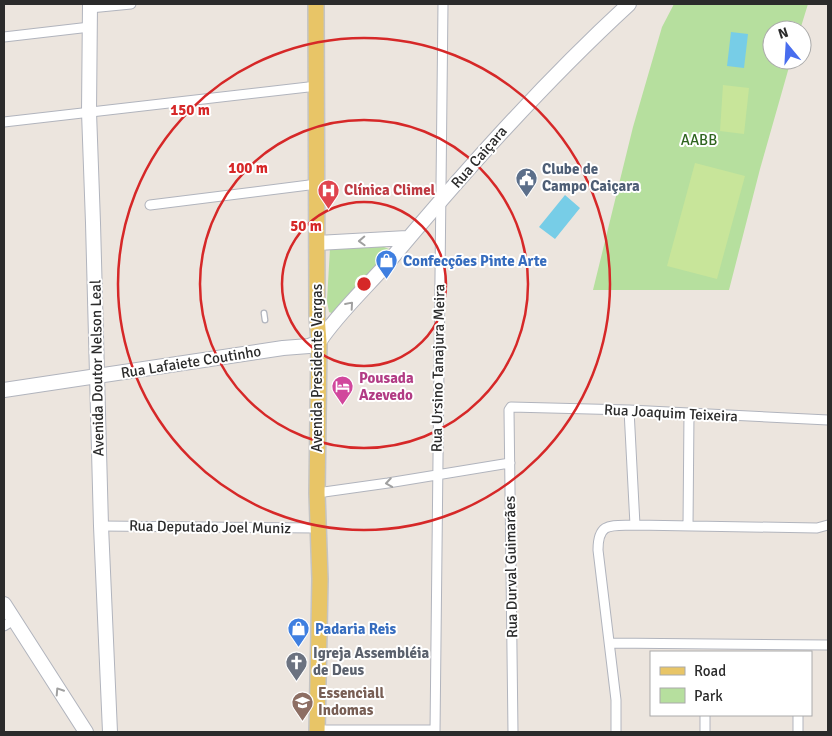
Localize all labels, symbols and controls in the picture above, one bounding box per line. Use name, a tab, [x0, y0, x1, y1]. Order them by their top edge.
north arrow	[762, 20, 812, 70]
text: N	[776, 24, 790, 43]
text: 150 m	[170, 101, 210, 119]
street label: Rua Caiçara	[447, 122, 511, 192]
park label: AABB	[681, 131, 717, 149]
text: 100 m	[228, 159, 268, 177]
place label: Clube de Campo Caiçara	[542, 160, 640, 195]
public building icon: Clube de Campo Caiçara	[514, 166, 538, 197]
hospital icon: Clínica Climel	[316, 178, 340, 209]
place label: Clínica Climel	[344, 181, 436, 199]
text: 50 m	[290, 217, 322, 235]
one-way arrow	[357, 236, 365, 246]
shop icon: Confecções Pinte Arte	[375, 249, 399, 280]
place label: Confecções Pinte Arte	[403, 252, 547, 270]
centre of rings	[355, 275, 373, 293]
street label: Avenida Doutor Nelson Leal	[86, 280, 108, 456]
street label: Avenida Presidente Vargas	[308, 283, 326, 452]
street label: Rua Ursino Tanajura Meira	[428, 284, 448, 452]
one-way arrow	[344, 302, 353, 311]
street label: Rua Lafaiete Coutinho	[120, 342, 263, 382]
place label: Pousada Azevedo	[359, 369, 414, 404]
hotel icon: Pousada Azevedo	[331, 375, 355, 406]
street label: Rua Joaquim Teixeira	[604, 401, 738, 425]
one-way arrow	[385, 477, 393, 488]
street label: Rua Durval Guimarães	[501, 495, 521, 638]
street label: Rua Deputado Joel Muniz	[129, 517, 291, 537]
shop icon: Padaria Reis	[287, 617, 311, 648]
place label: Padaria Reis	[315, 620, 397, 638]
place label: Igreja Assembléia de Deus	[313, 644, 429, 679]
church icon: Igreja Assembléia de Deus	[285, 650, 309, 681]
legend	[650, 651, 812, 716]
text: Road	[694, 662, 726, 680]
place label: Essenciall Indomas	[318, 684, 385, 719]
text: Park	[694, 687, 723, 705]
one-way arrow	[56, 688, 66, 697]
school or university icon: Essenciall Indomas	[290, 690, 314, 721]

